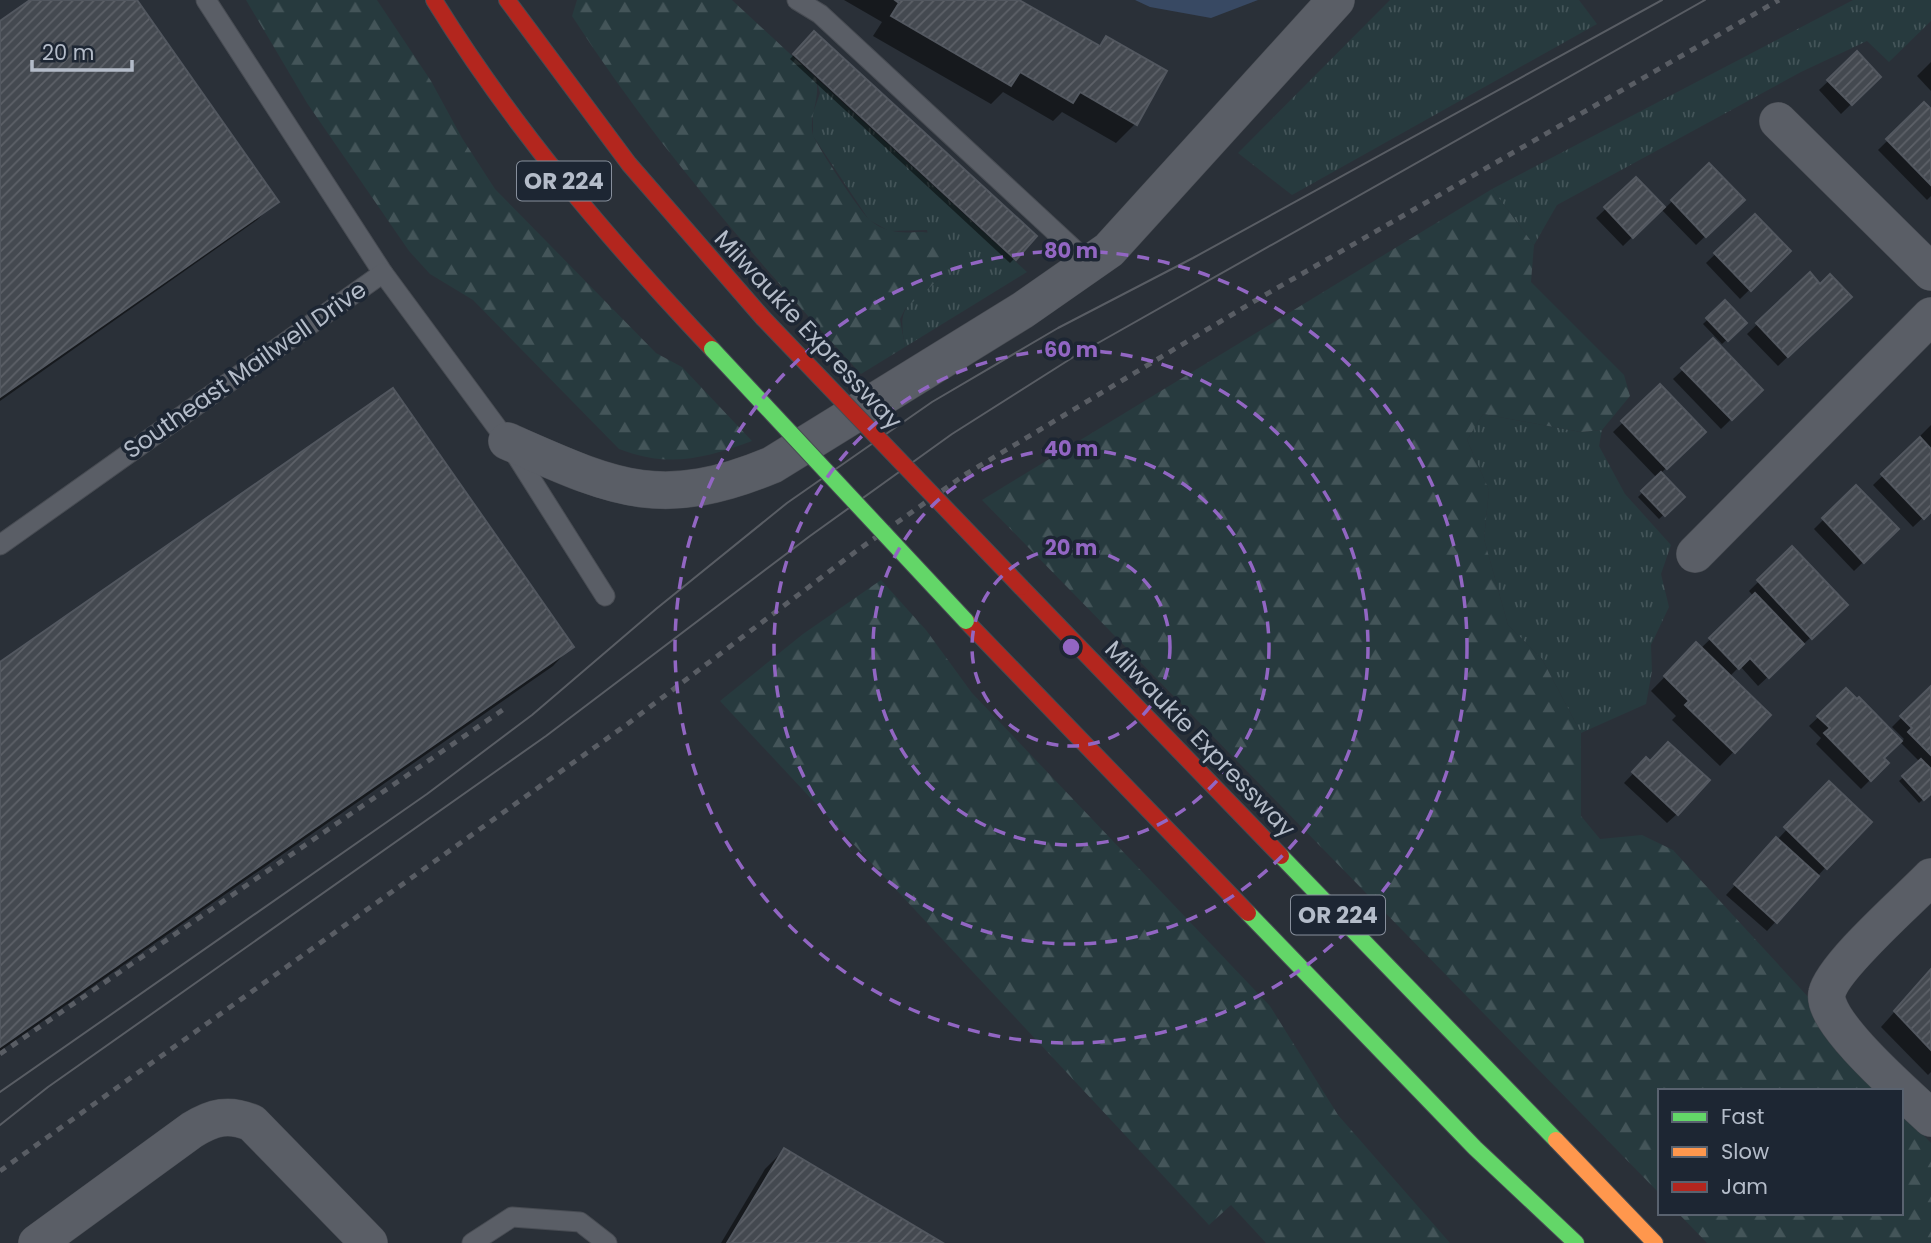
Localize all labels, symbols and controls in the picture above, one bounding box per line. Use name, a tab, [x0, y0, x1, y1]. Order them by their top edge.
scale bar	[32, 28, 131, 72]
text: 20 m	[42, 38, 95, 67]
road number: OR 224	[517, 162, 611, 200]
street label: Milwaukie Expressway	[707, 223, 910, 437]
text: 80 m	[1044, 236, 1098, 265]
street label: Southeast Mailwell Drive	[117, 273, 373, 466]
text: 60 m	[1044, 335, 1098, 364]
text: 40 m	[1044, 434, 1098, 463]
text: 20 m	[1045, 533, 1097, 562]
street label: Milwaukie Expressway	[1098, 633, 1303, 845]
centre of rings	[1059, 635, 1083, 659]
road number: OR 224	[1291, 896, 1385, 934]
legend	[1658, 1089, 1903, 1215]
text: Fast	[1721, 1102, 1764, 1131]
text: Slow	[1721, 1137, 1769, 1166]
text: Jam	[1721, 1172, 1768, 1201]

